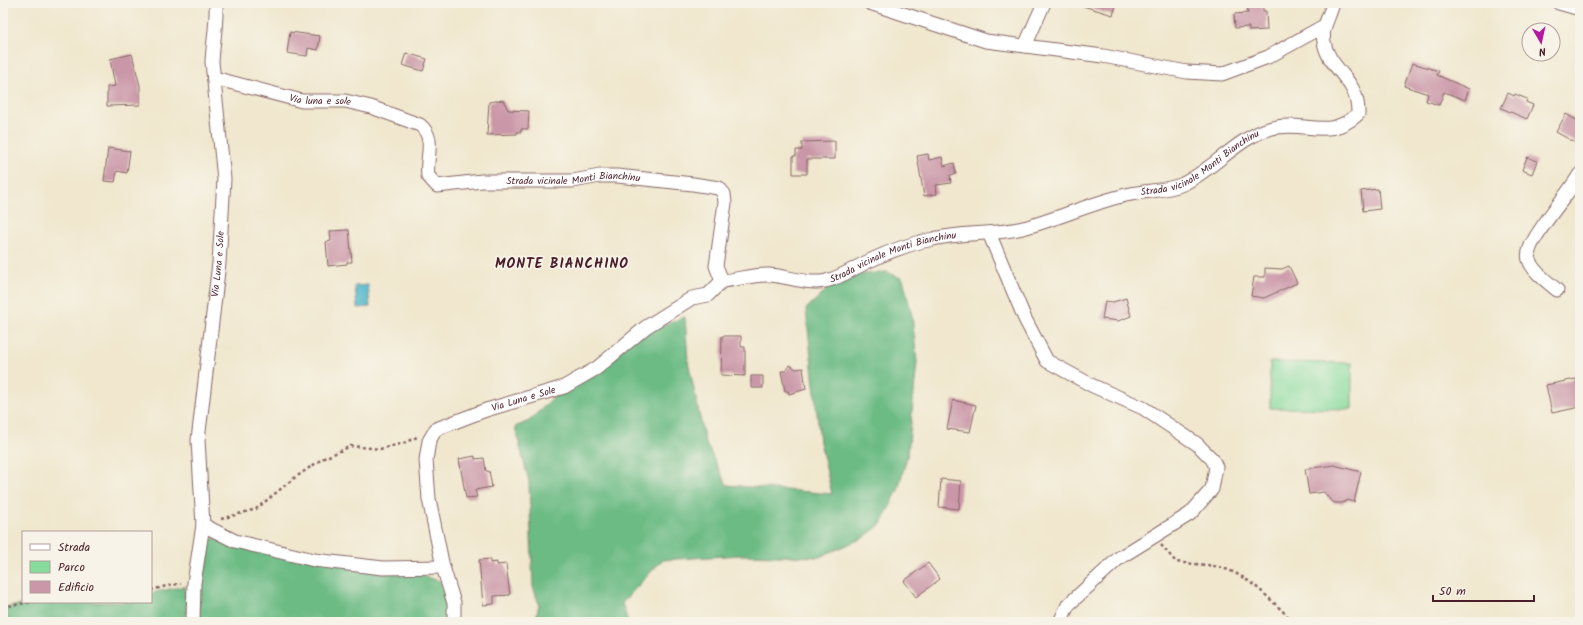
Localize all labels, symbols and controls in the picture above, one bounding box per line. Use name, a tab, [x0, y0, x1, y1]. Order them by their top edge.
north arrow	[1521, 22, 1561, 62]
text: N	[1538, 41, 1547, 60]
street label: Via luna e sole	[287, 90, 353, 110]
street label: Strada vicinale Monti Bianchinu	[1140, 126, 1262, 200]
street label: Strada vicinale Monti Bianchinu	[506, 168, 641, 189]
street label: Strada vicinale Monti Bianchinu	[828, 227, 957, 287]
street label: Via Luna e Sole	[207, 230, 229, 298]
district label: MONTE BIANCHINO	[495, 253, 629, 275]
street label: Via Luna e Sole	[490, 382, 558, 416]
legend	[22, 531, 152, 603]
text: Strada	[58, 538, 91, 557]
text: Parco	[58, 558, 85, 577]
scale bar	[1433, 577, 1534, 603]
text: Edificio	[58, 578, 94, 597]
text: 50 m	[1439, 582, 1466, 601]

